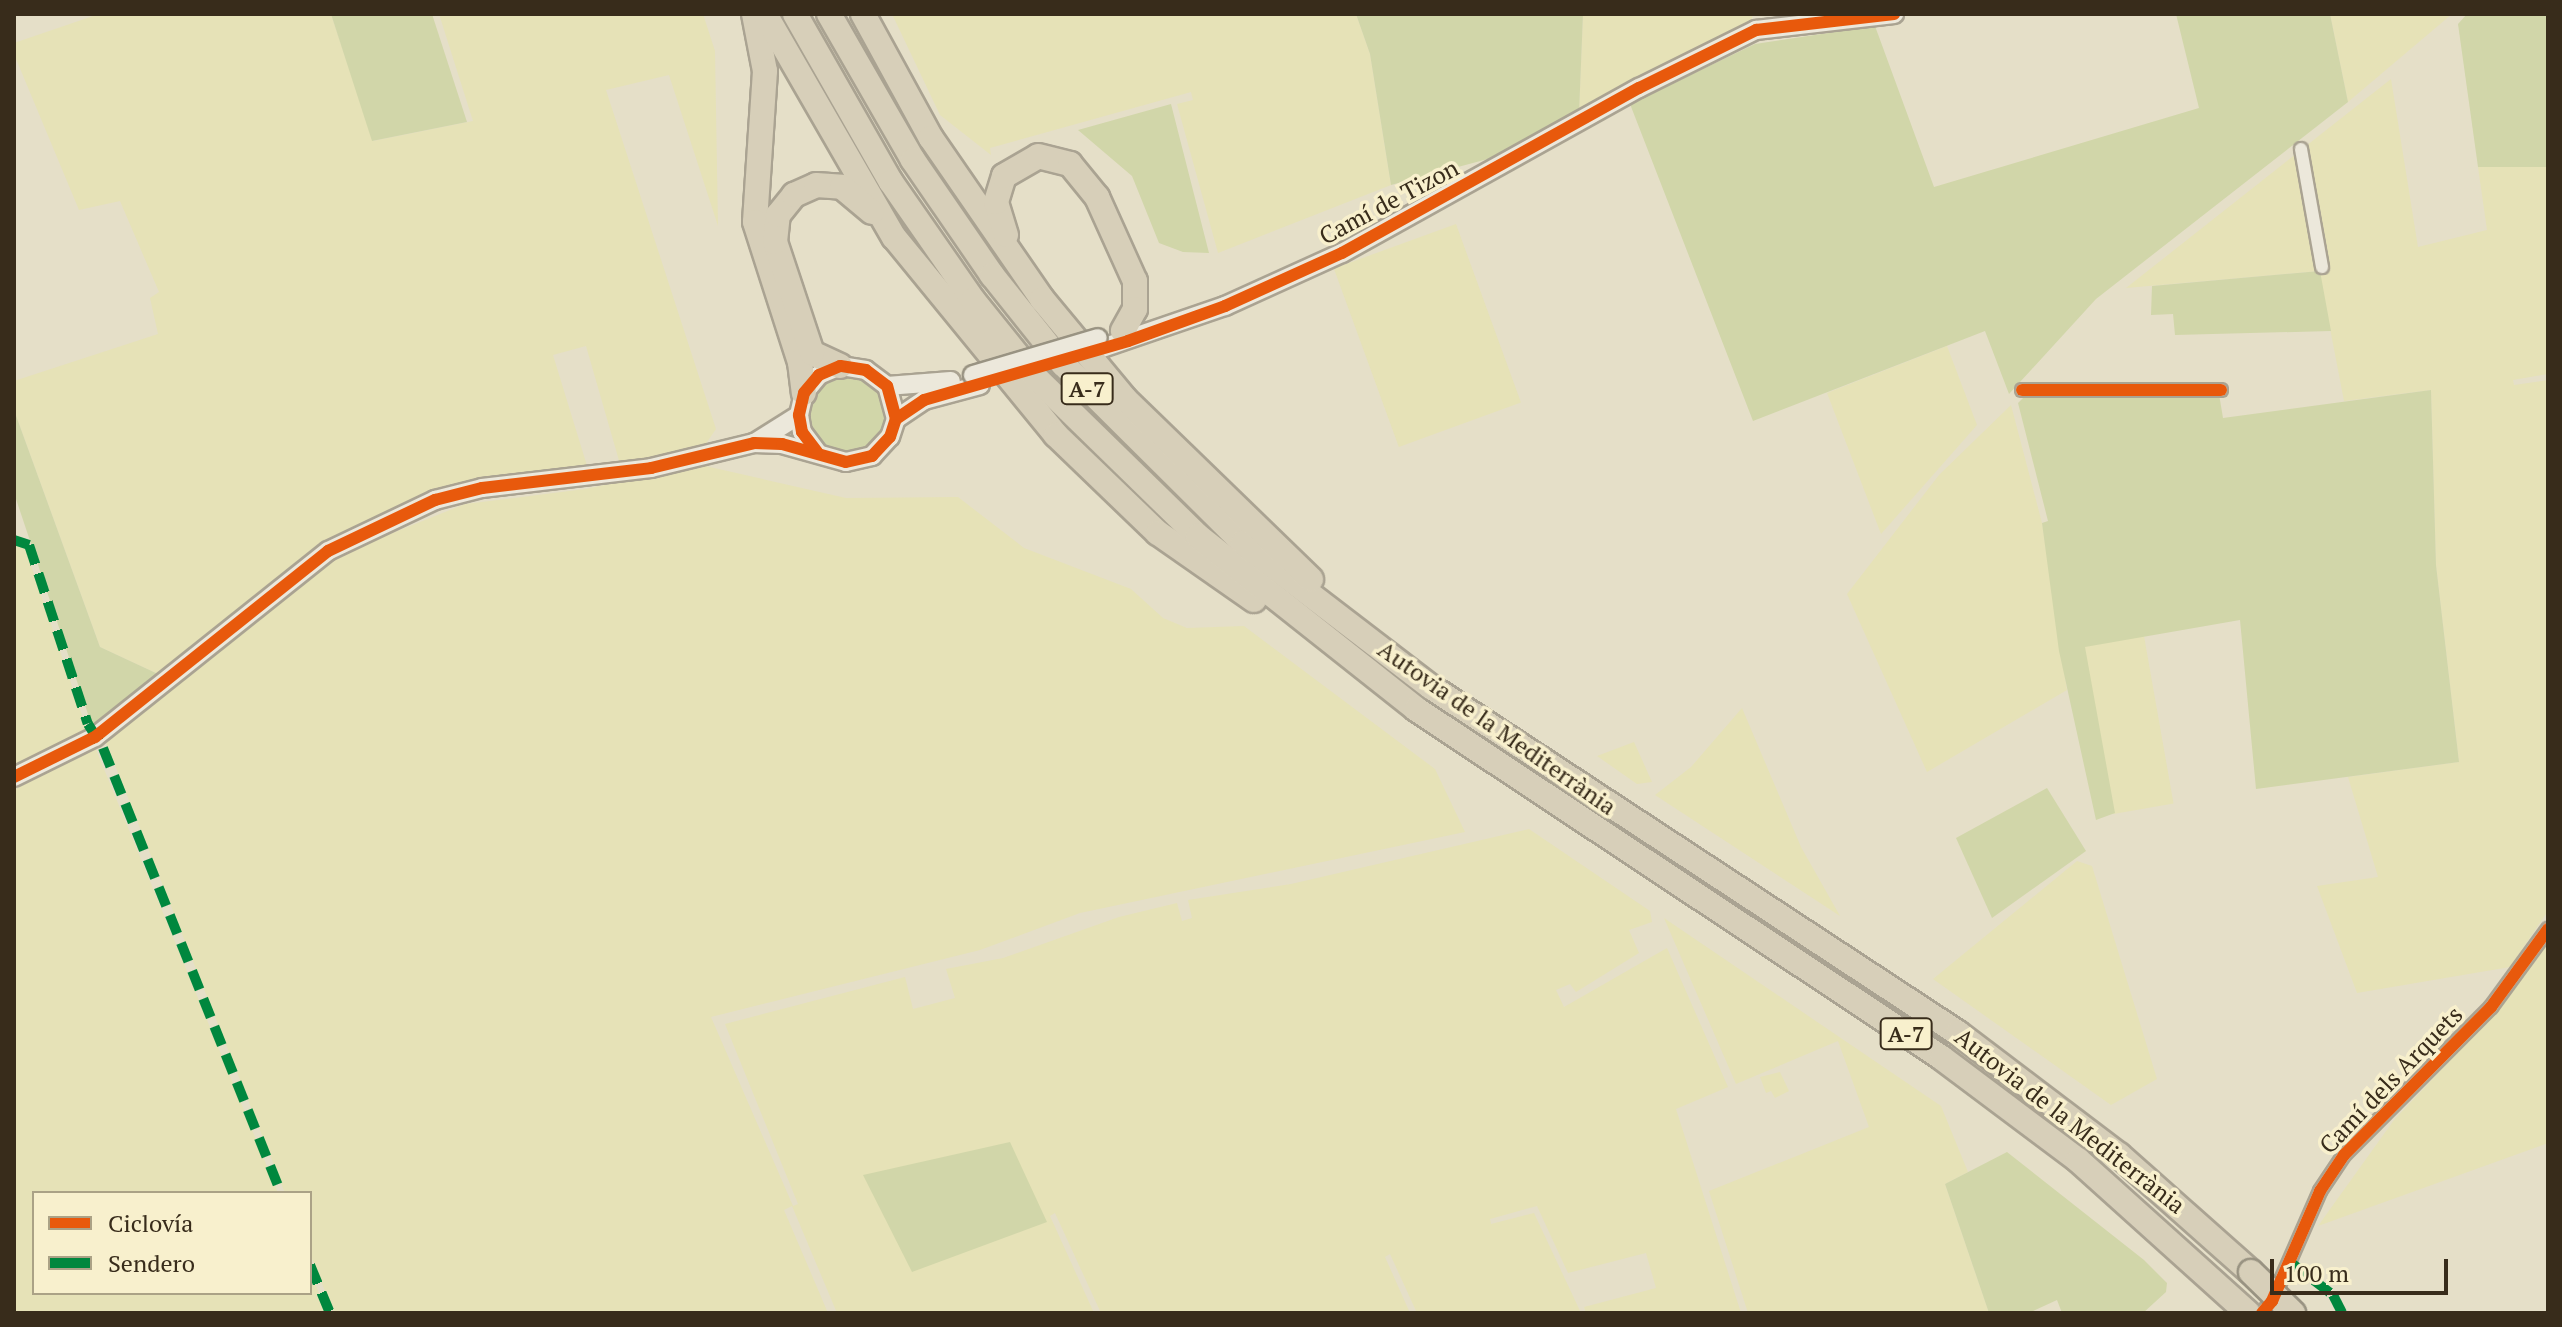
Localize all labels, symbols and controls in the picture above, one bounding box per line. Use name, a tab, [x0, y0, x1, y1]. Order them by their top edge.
street label: Camí de Tizon	[1314, 153, 1464, 251]
road number: A-7	[1059, 371, 1115, 407]
street label: Autovia de la Mediterrània	[1372, 635, 1622, 821]
street label: Camí dels Arquets	[2313, 1000, 2469, 1160]
road number: A-7	[1878, 1016, 1934, 1052]
street label: Autovia de la Mediterrània	[1949, 1022, 2191, 1220]
legend	[32, 1191, 312, 1295]
text: Ciclovía	[108, 1207, 193, 1239]
scale bar	[2274, 1243, 2452, 1293]
text: Sendero	[108, 1247, 195, 1279]
text: 100 m	[2284, 1257, 2349, 1289]

